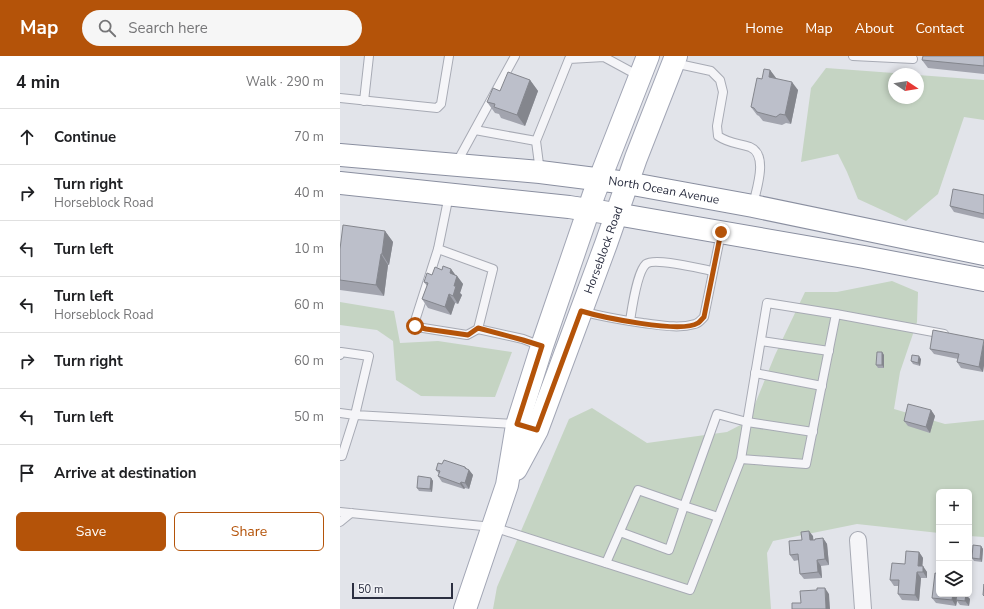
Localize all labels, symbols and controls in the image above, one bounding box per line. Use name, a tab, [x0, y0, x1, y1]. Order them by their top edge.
search box	[82, 10, 362, 46]
text: Map	[20, 15, 58, 41]
icon: search	[96, 17, 118, 39]
text: Search here	[128, 18, 208, 38]
text: Home	[745, 19, 783, 38]
text: Map	[805, 19, 833, 38]
text: About	[855, 19, 894, 38]
text: Contact	[916, 19, 964, 38]
north arrow	[888, 68, 924, 104]
text: 4 min	[16, 71, 60, 94]
text: Walk · 290 m	[246, 73, 324, 91]
icon: ahead	[16, 126, 38, 148]
text: Continue	[54, 127, 116, 147]
text: 70 m	[294, 128, 324, 146]
street label: North Ocean Avenue	[607, 173, 721, 208]
text: Turn right	[54, 174, 123, 194]
icon: right	[16, 182, 38, 204]
text: 40 m	[294, 184, 324, 202]
text: Horseblock Road	[54, 194, 154, 212]
street label: Horseblock Road	[580, 204, 627, 296]
route end	[712, 223, 730, 241]
icon: left	[16, 238, 38, 260]
text: Turn left	[54, 239, 113, 259]
text: 10 m	[294, 240, 324, 258]
text: Turn left	[54, 286, 113, 306]
icon: left	[16, 294, 38, 316]
text: 60 m	[294, 296, 324, 314]
text: Horseblock Road	[54, 306, 154, 324]
route start	[406, 317, 424, 335]
icon: right	[16, 350, 38, 372]
text: Turn right	[54, 351, 123, 371]
text: 60 m	[294, 352, 324, 370]
icon: left	[16, 406, 38, 428]
text: Turn left	[54, 407, 113, 427]
text: 50 m	[294, 408, 324, 426]
icon: arrive	[16, 462, 38, 484]
text: Arrive at destination	[54, 463, 197, 483]
map controls	[936, 489, 972, 597]
button: +	[936, 489, 972, 525]
button: Save	[16, 512, 166, 551]
button: Share	[174, 512, 324, 551]
button: −	[936, 525, 972, 561]
button: layers	[936, 561, 972, 597]
scale bar	[352, 581, 453, 600]
text: 50 m	[358, 582, 383, 597]

